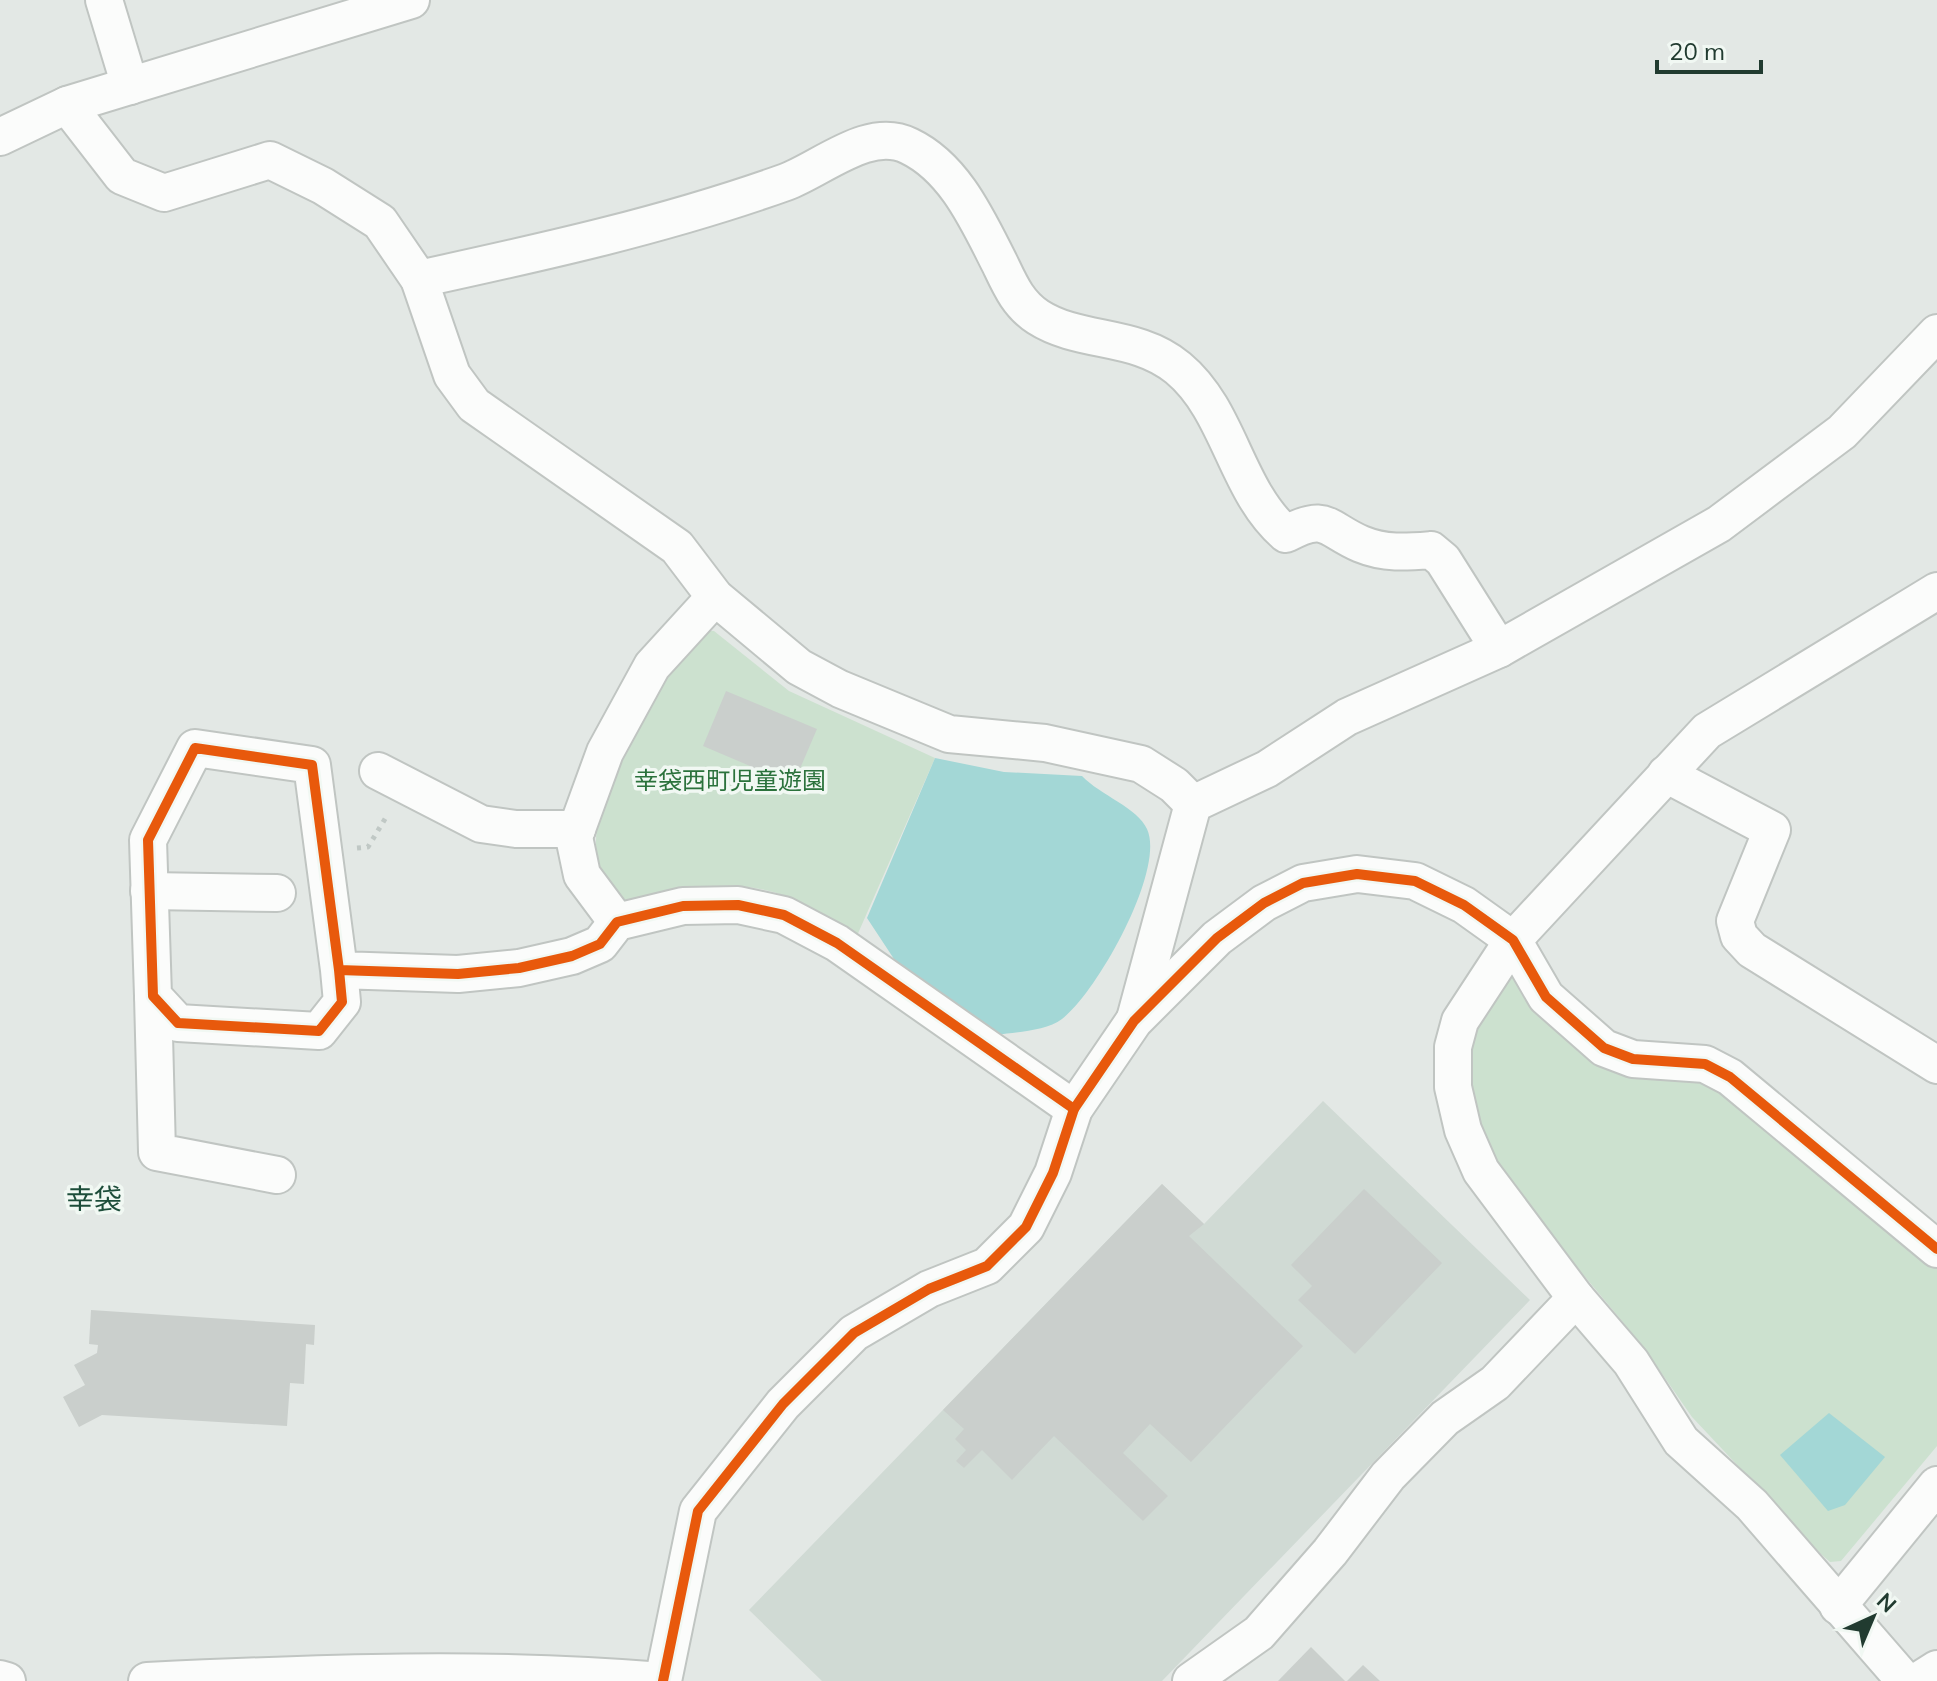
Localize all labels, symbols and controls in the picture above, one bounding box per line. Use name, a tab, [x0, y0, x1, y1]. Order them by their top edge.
scale bar	[1657, 24, 1761, 74]
text: 20 m	[1669, 36, 1725, 66]
park label: 幸袋西町児童遊園	[634, 765, 826, 795]
district label: 幸袋	[66, 1181, 122, 1216]
north arrow	[1833, 1577, 1913, 1657]
text: N	[1871, 1587, 1903, 1618]

